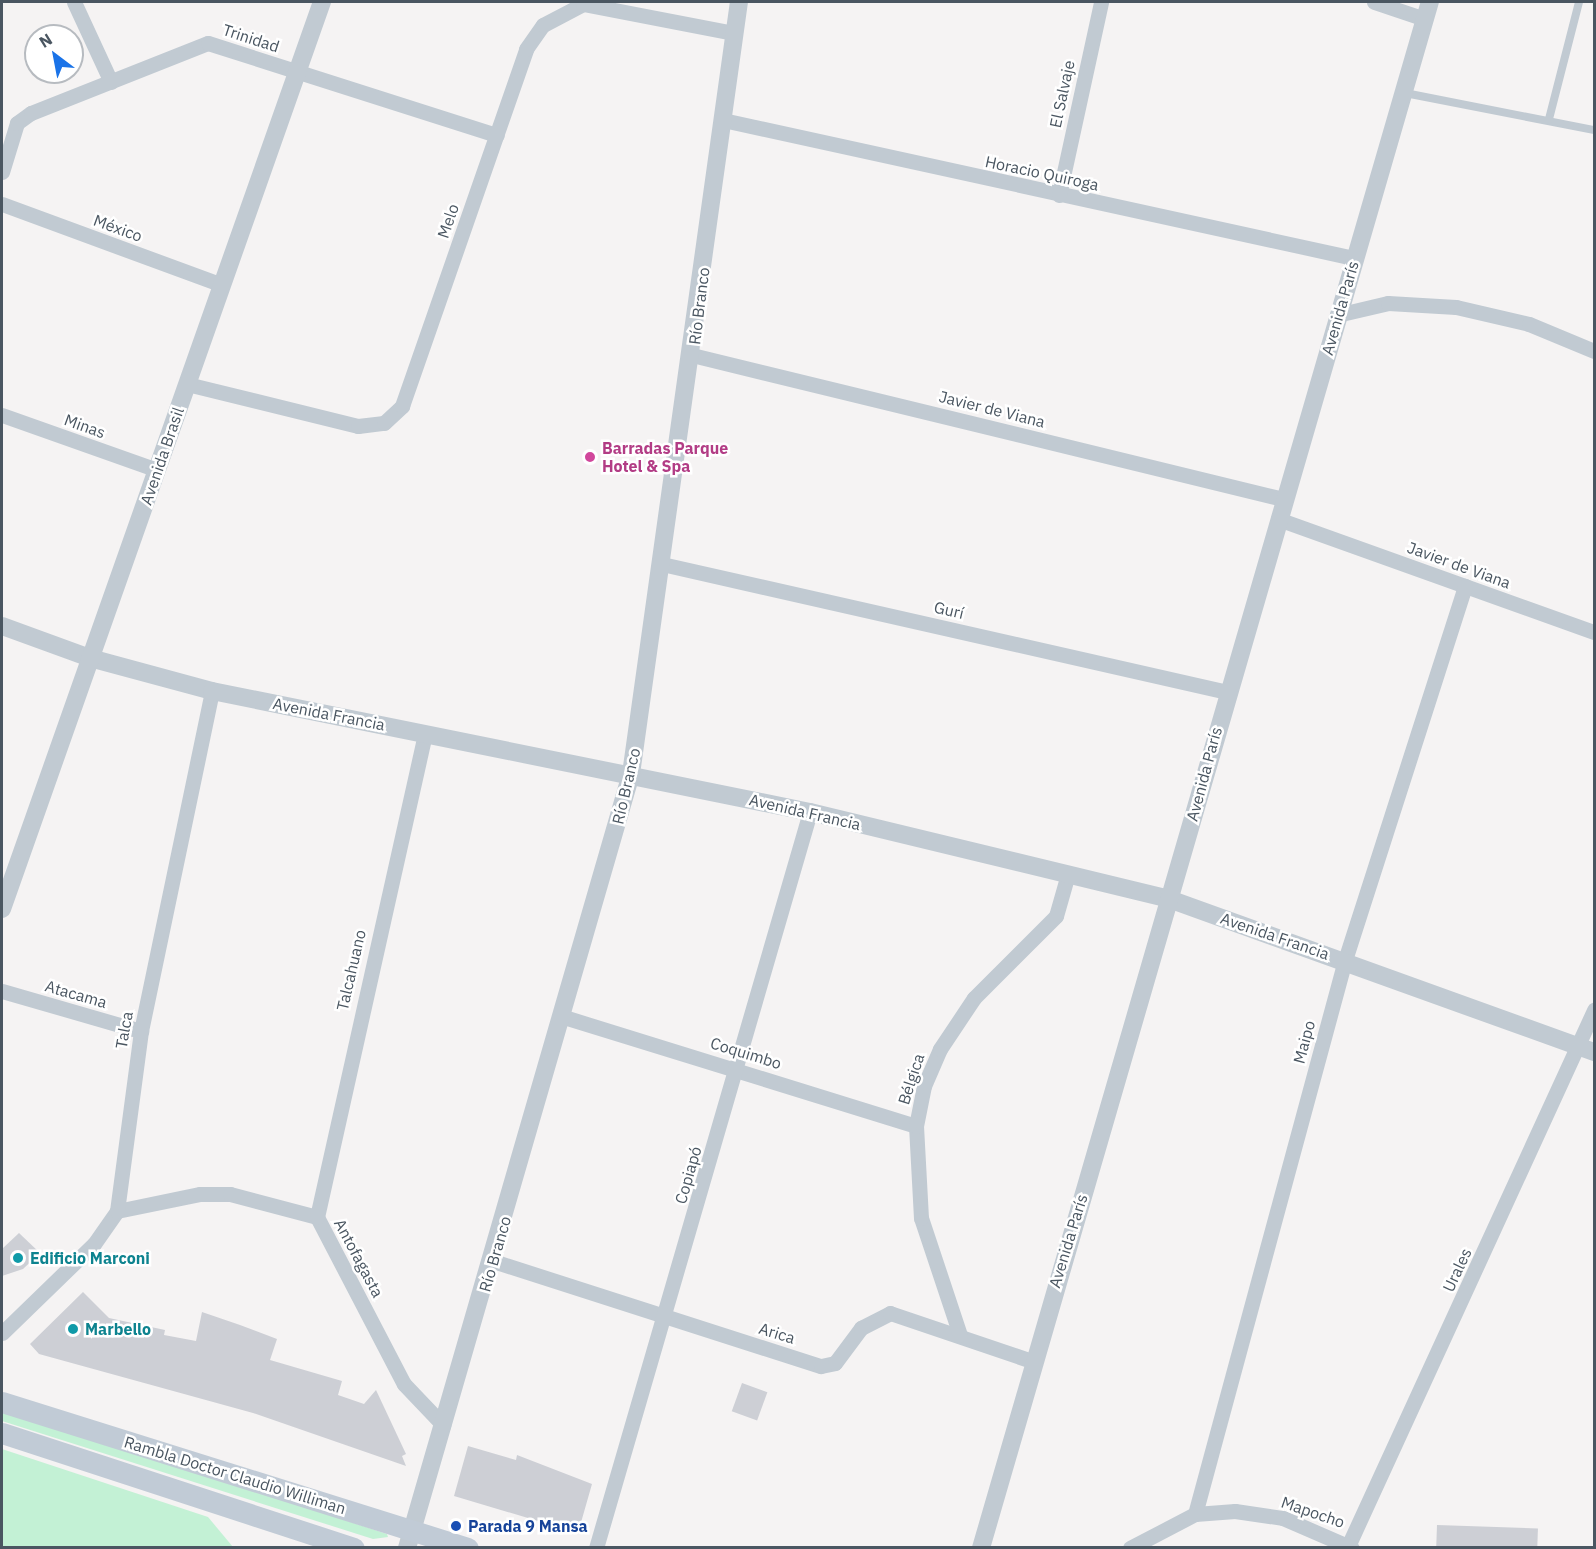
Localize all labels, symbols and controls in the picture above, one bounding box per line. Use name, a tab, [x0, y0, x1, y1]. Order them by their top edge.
street label: Trinidad	[220, 20, 282, 56]
north arrow	[24, 24, 84, 84]
text: N	[35, 29, 56, 52]
street label: El Salvaje	[1045, 58, 1079, 130]
street label: Horacio Quiroga	[984, 152, 1100, 194]
street label: Melo	[433, 201, 463, 241]
street label: México	[91, 210, 145, 246]
street label: Avenida París	[1317, 259, 1363, 357]
street label: Río Branco	[685, 266, 713, 346]
street label: Javier de Viana	[937, 387, 1047, 431]
street label: Avenida Brasil	[136, 405, 188, 507]
street label: Minas	[62, 410, 108, 442]
place label: Barradas Parque Hotel & Spa	[602, 438, 728, 476]
marker: Barradas Parque Hotel & Spa	[583, 450, 597, 464]
street label: Javier de Viana	[1405, 537, 1513, 593]
street label: Gurí	[932, 597, 966, 623]
street label: Avenida Francia	[271, 694, 387, 734]
street label: Avenida París	[1182, 725, 1226, 823]
street label: Río Branco	[608, 746, 644, 826]
street label: Avenida Francia	[747, 790, 863, 834]
street label: Avenida Francia	[1218, 908, 1332, 964]
street label: Talcahuano	[332, 928, 370, 1012]
street label: Atacama	[43, 976, 109, 1012]
street label: Talca	[111, 1010, 137, 1050]
street label: Maipo	[1289, 1018, 1319, 1066]
street label: Coquimbo	[708, 1033, 784, 1073]
street label: Bélgica	[894, 1051, 928, 1107]
street label: Copiapó	[671, 1144, 705, 1206]
street label: Avenida París	[1045, 1192, 1091, 1290]
street label: Río Branco	[475, 1214, 515, 1294]
street label: Antofagasta	[330, 1215, 388, 1301]
street label: Urales	[1439, 1245, 1475, 1295]
place label: Edificio Marconi	[30, 1248, 150, 1268]
marker: Edificio Marconi	[11, 1251, 25, 1265]
street label: Arica	[757, 1318, 797, 1348]
place label: Marbello	[85, 1319, 151, 1339]
marker: Marbello	[66, 1322, 80, 1336]
street label: Rambla Doctor Claudio Williman	[122, 1432, 348, 1518]
street label: Mapocho	[1279, 1492, 1347, 1532]
place label: Parada 9 Mansa	[468, 1516, 588, 1536]
marker: Parada 9 Mansa	[449, 1519, 463, 1533]

